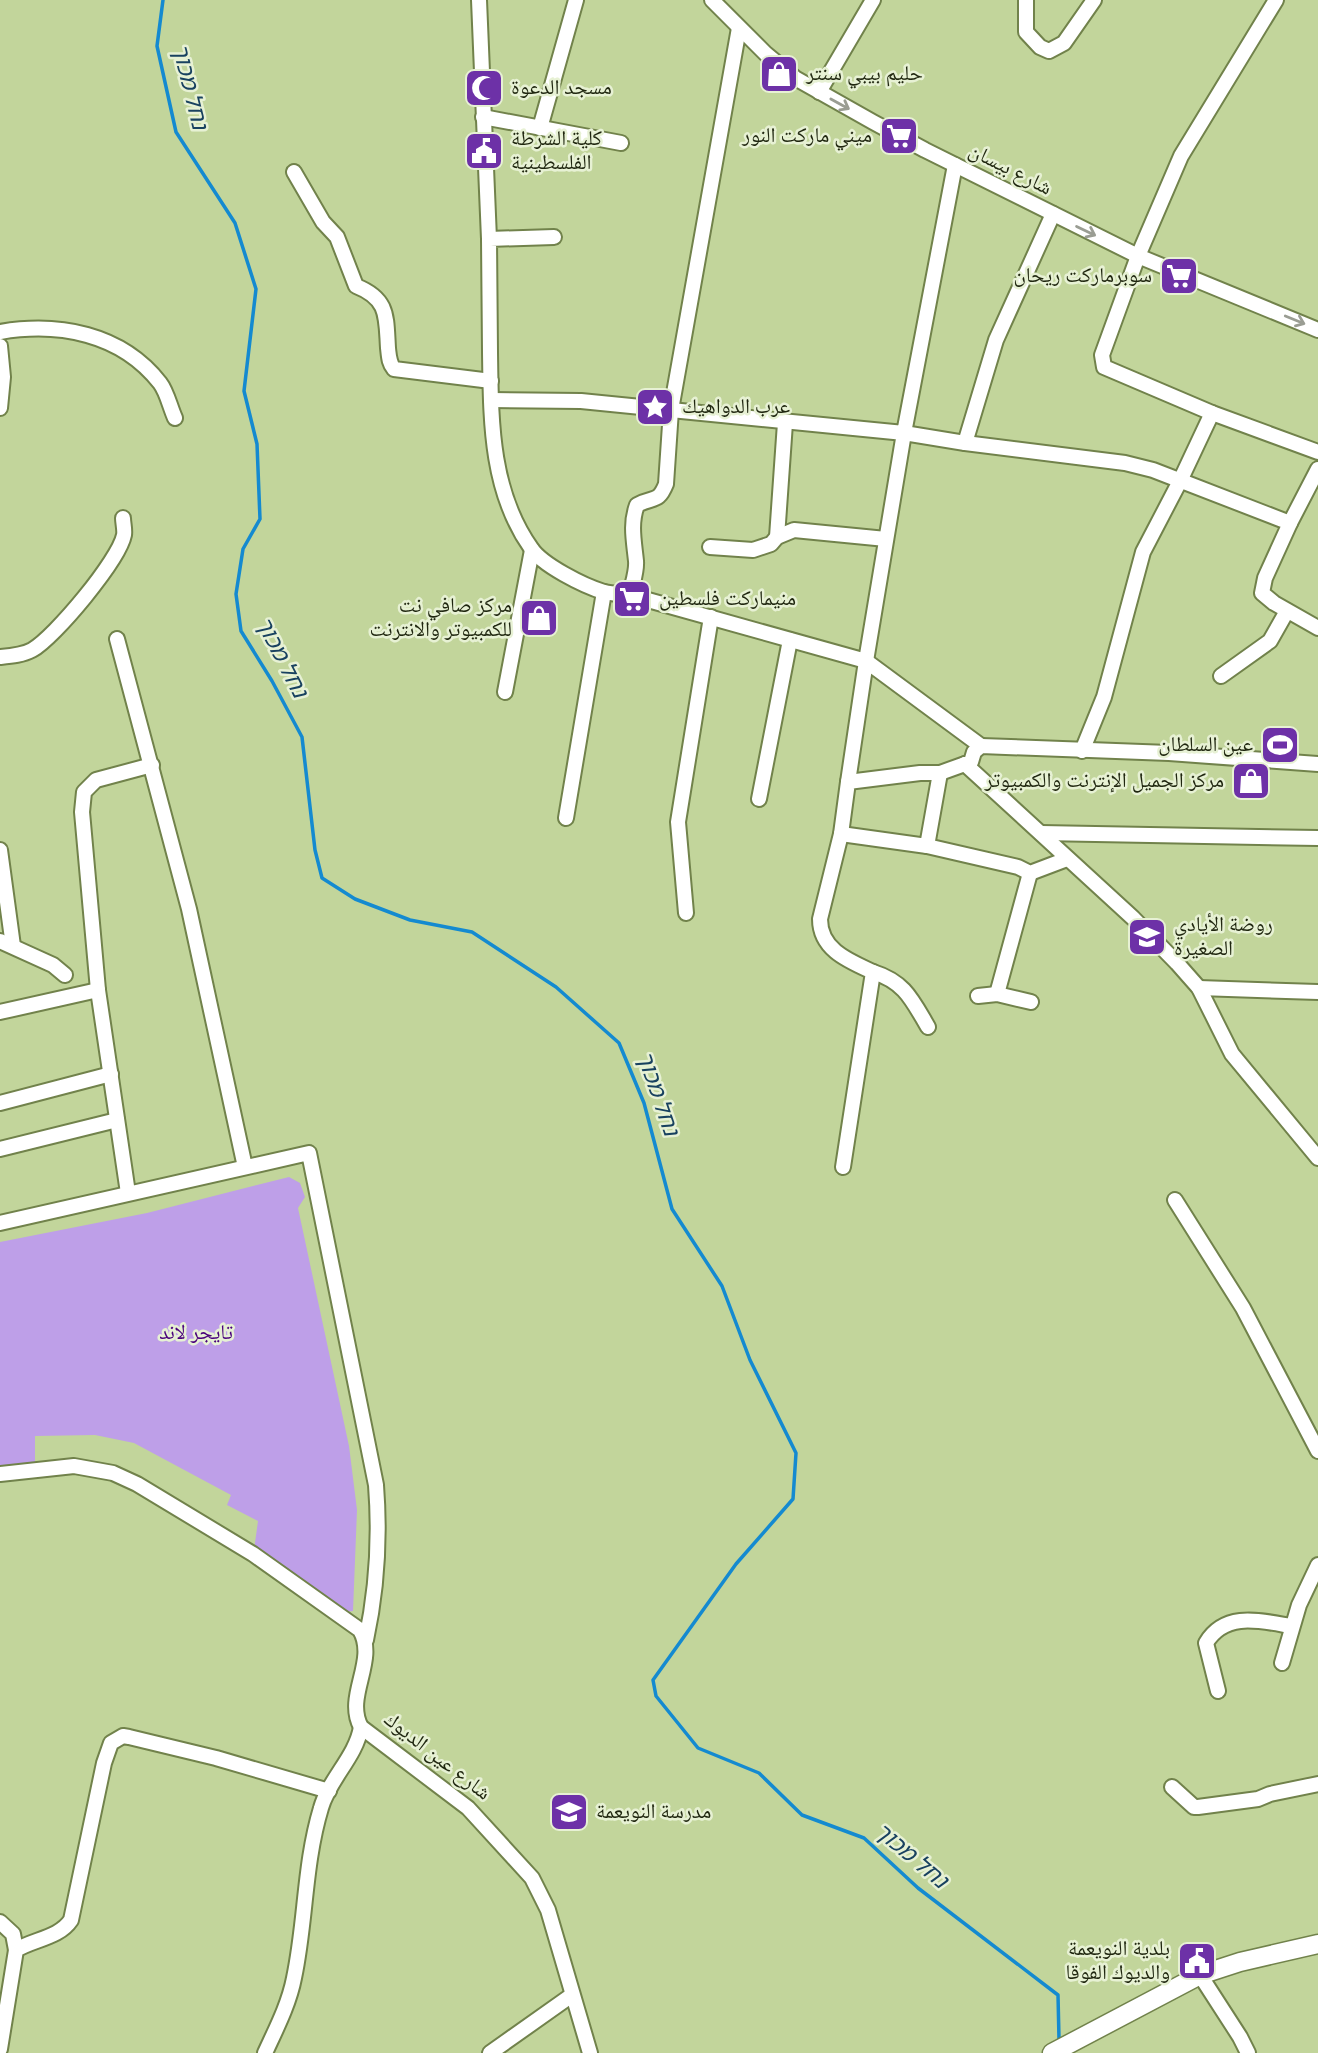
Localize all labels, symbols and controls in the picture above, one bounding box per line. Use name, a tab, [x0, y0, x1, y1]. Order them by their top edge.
water label: נחל מכוך	[163, 41, 213, 135]
shop icon: حليم بيبي سنتر	[758, 53, 800, 95]
place label: حليم بيبي سنتر	[805, 61, 923, 89]
mosque icon: مسجد الدعوة	[463, 67, 505, 109]
place label: مسجد الدعوة	[511, 75, 612, 102]
one-way arrow	[830, 97, 850, 111]
supermarket icon: ميني ماركت النور	[878, 115, 920, 157]
place label: ميني ماركت النور	[741, 123, 872, 151]
place label: كلية الشرطة الفلسطينية	[511, 126, 602, 177]
public building icon: كلية الشرطة الفلسطينية	[463, 130, 505, 172]
street label: شارع بيسان	[964, 138, 1056, 202]
one-way arrow	[1075, 224, 1096, 238]
supermarket icon: سوبرماركت ريحان	[1158, 255, 1200, 297]
place label: سوبرماركت ريحان	[1013, 263, 1152, 290]
one-way arrow	[1284, 315, 1306, 328]
place icon: عرب الدواهيك	[634, 386, 676, 428]
place label: عرب الدواهيك	[682, 394, 791, 421]
supermarket icon: منيماركت فلسطين	[611, 578, 653, 620]
place label: منيماركت فلسطين	[659, 586, 796, 613]
place label: مركز صافي نت للكمبيوتر والانترنت	[369, 593, 512, 644]
shop icon: مركز صافي نت للكمبيوتر والانترنت	[518, 597, 560, 639]
water label: נחל מכוך	[247, 613, 314, 705]
sports icon: عين السلطان	[1259, 724, 1301, 766]
place label: عين السلطان	[1158, 732, 1253, 759]
shop icon: مركز الجميل الإنترنت والكمبيوتر	[1230, 760, 1272, 802]
place label: مركز الجميل الإنترنت والكمبيوتر	[983, 768, 1224, 795]
place label: روضة الأيادي الصغيرة	[1174, 912, 1273, 963]
school or university icon: روضة الأيادي الصغيرة	[1126, 916, 1168, 958]
water label: נחל מכוך	[628, 1048, 685, 1142]
park label: تايجر لاند	[159, 1320, 233, 1347]
street label: شارع عين الديوك	[378, 1707, 496, 1807]
school or university icon: مدرسة النويعمة	[548, 1791, 590, 1833]
place label: مدرسة النويعمة	[596, 1799, 711, 1826]
water label: נחל מכוך	[867, 1818, 954, 1898]
place label: بلدية النويعمة والديوك الفوقا	[1066, 1936, 1170, 1987]
public building icon: بلدية النويعمة والديوك الفوقا	[1176, 1940, 1218, 1982]

